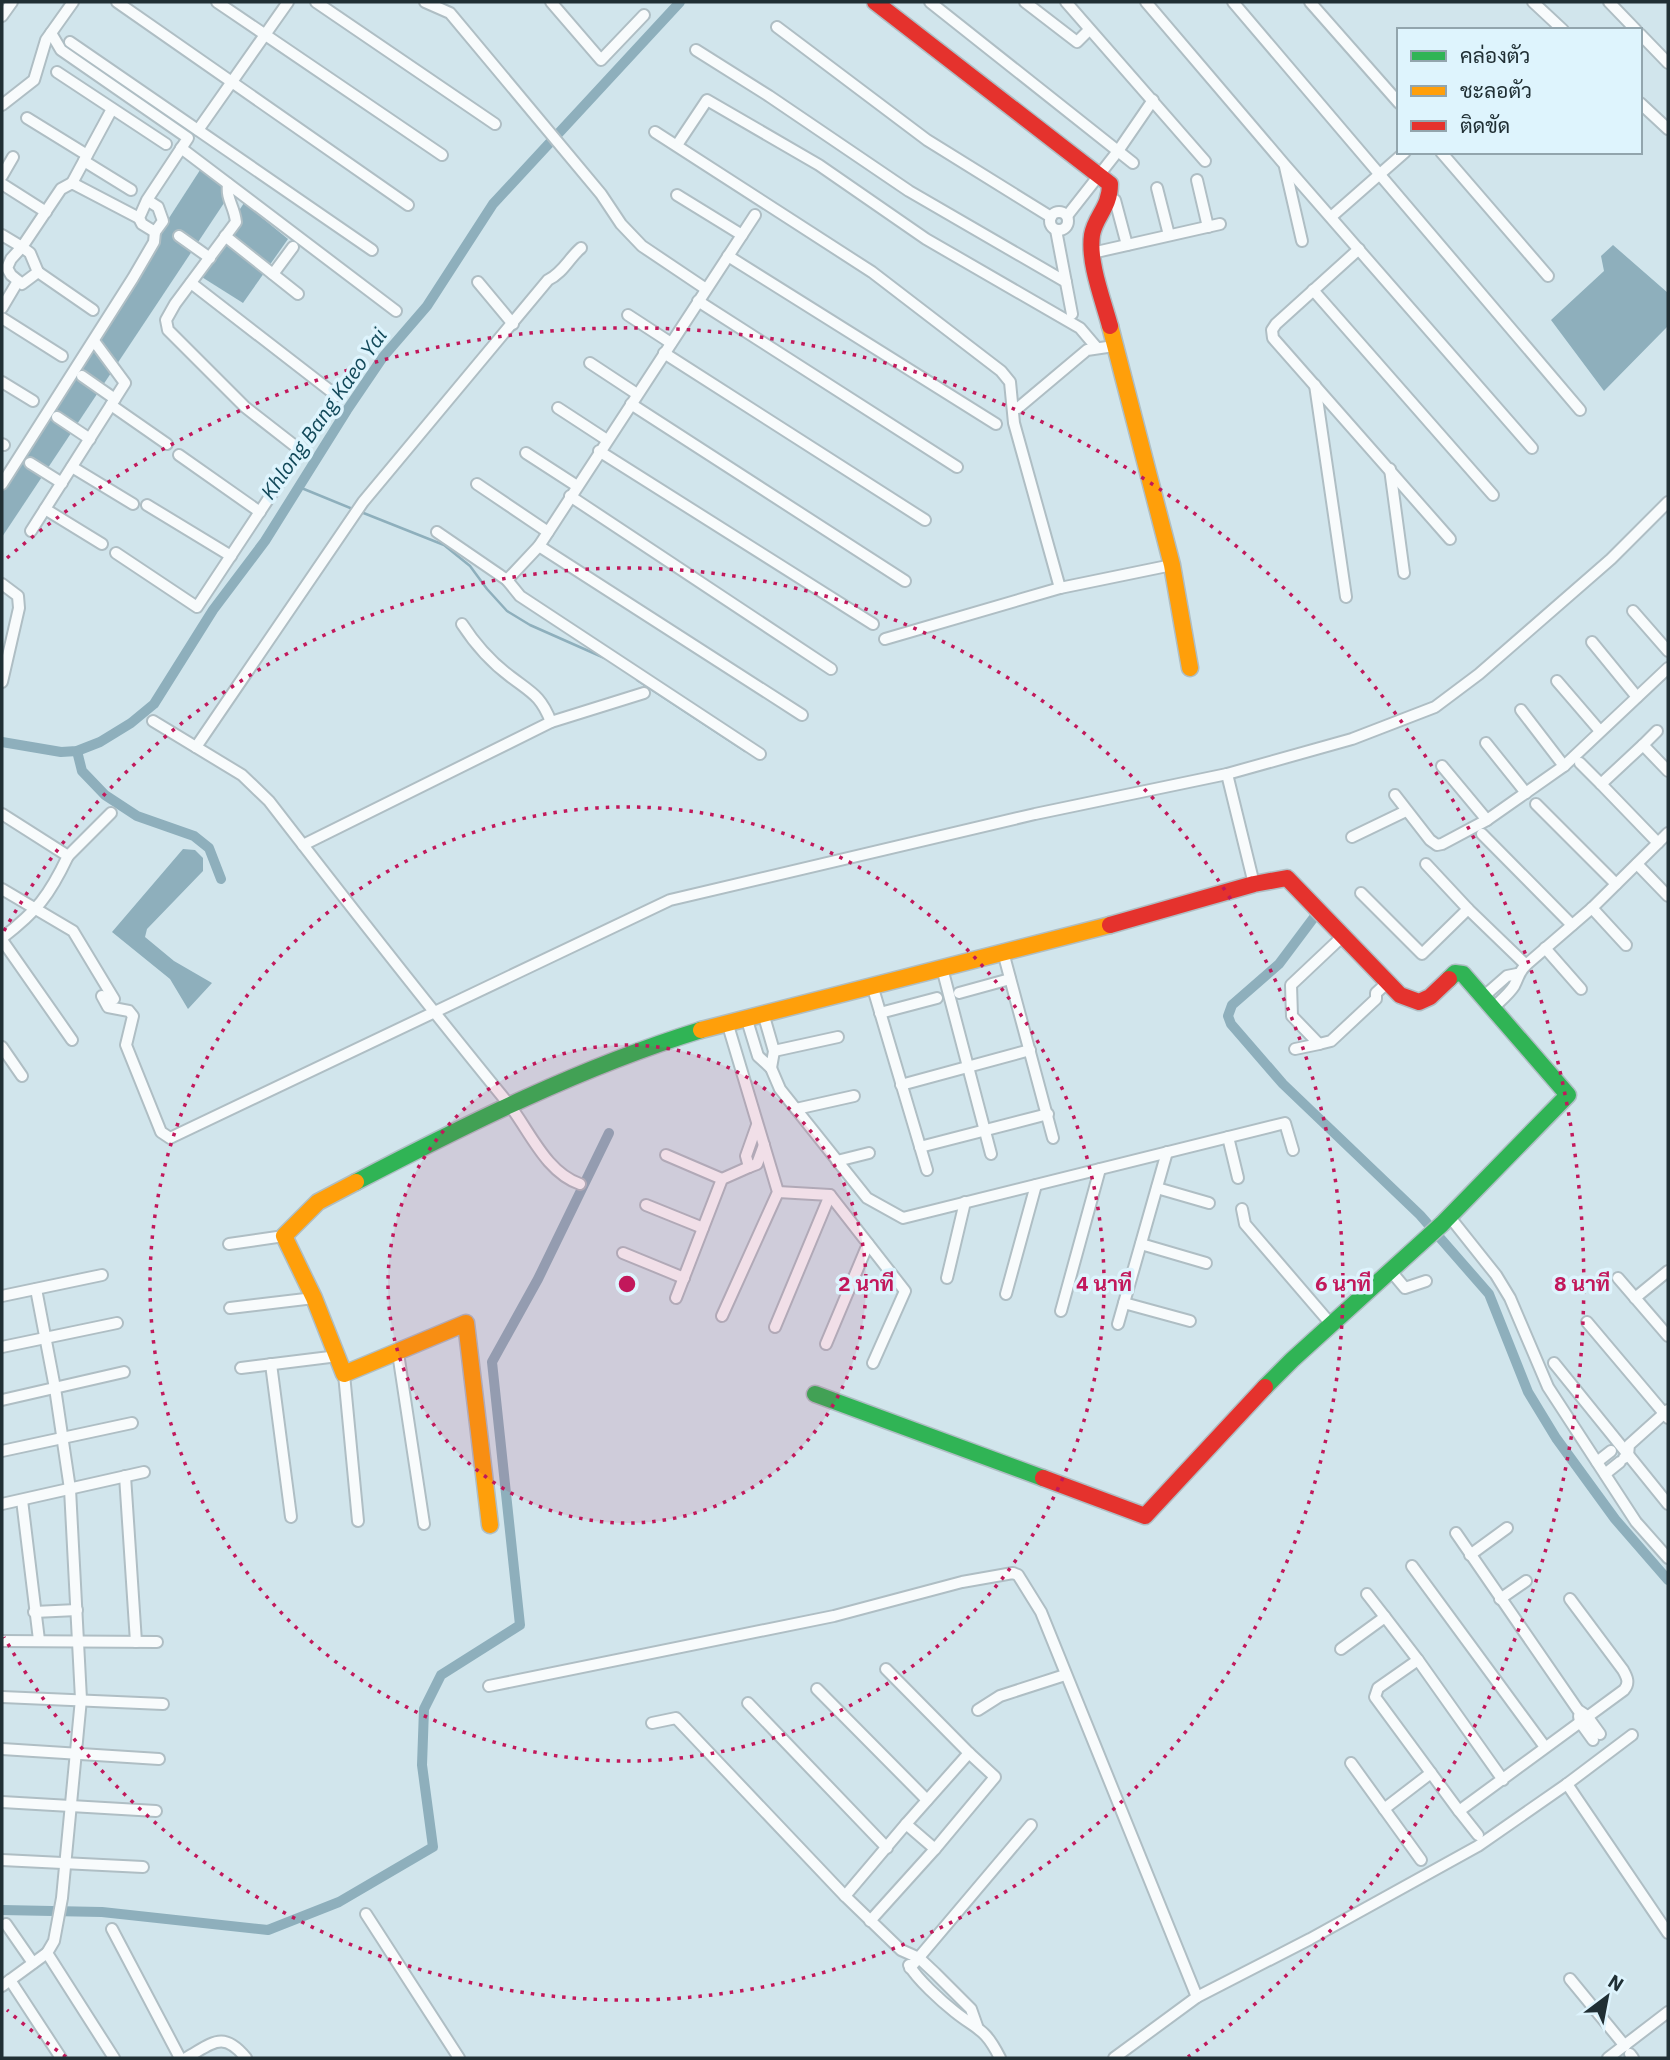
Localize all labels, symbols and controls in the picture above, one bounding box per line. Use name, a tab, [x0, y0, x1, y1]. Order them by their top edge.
legend	[1397, 28, 1642, 154]
text: คล่องตัว	[1460, 41, 1530, 69]
text: ชะลอตัว	[1460, 76, 1532, 104]
text: ติดขัด	[1460, 111, 1510, 139]
water label: Khlong Bang Kaeo Yai	[254, 322, 393, 504]
text: 2 นาที	[838, 1269, 894, 1297]
text: 4 นาที	[1076, 1269, 1132, 1297]
text: 6 นาที	[1315, 1269, 1371, 1297]
text: 8 นาที	[1554, 1269, 1610, 1297]
centre of rings	[615, 1272, 639, 1296]
north arrow	[1572, 1962, 1642, 2032]
text: N	[1604, 1969, 1628, 1996]

